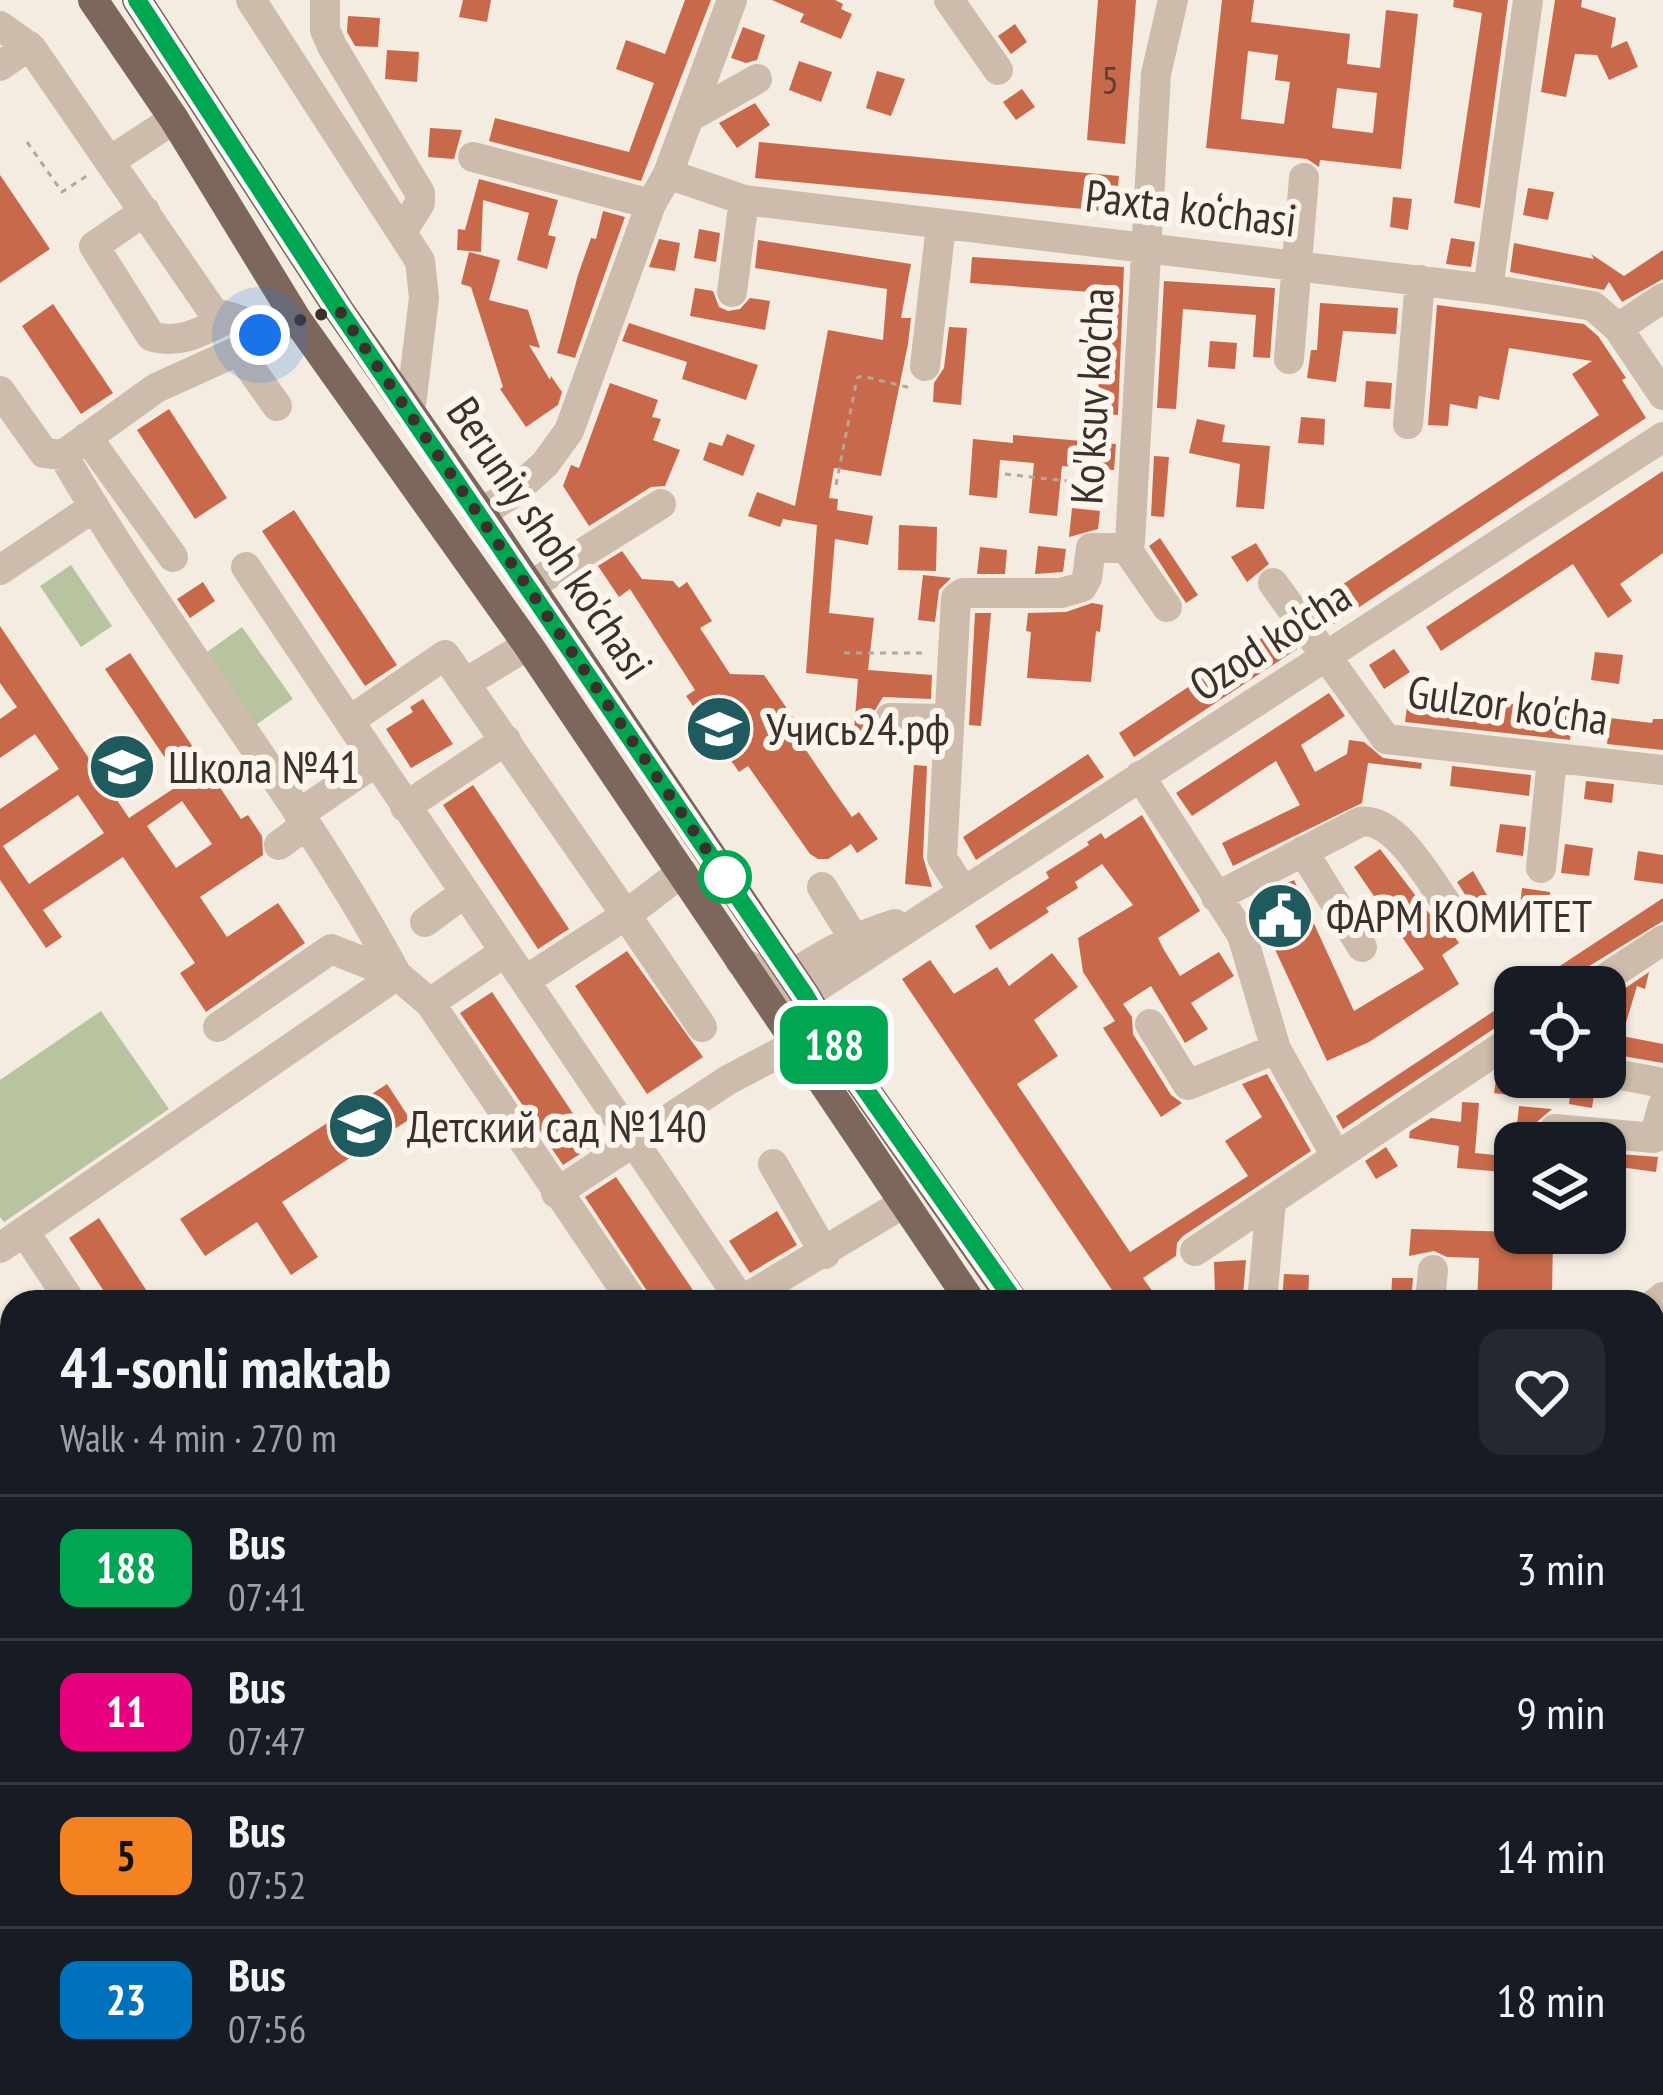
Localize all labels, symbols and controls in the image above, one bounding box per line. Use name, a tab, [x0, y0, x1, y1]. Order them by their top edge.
house number: 5	[1101, 54, 1119, 105]
street label: Paxta ko‘chasi	[1082, 165, 1300, 249]
street label: Ko'ksuv ko'cha	[1056, 286, 1126, 506]
your location	[230, 305, 290, 365]
street label: Beruniy shoh ko'chasi	[435, 385, 667, 690]
street label: Ozod ko'cha	[1178, 566, 1361, 713]
street label: Gulzor ko'cha	[1404, 661, 1612, 747]
school or university icon: Учись24.рф	[684, 694, 754, 764]
place label: Учись24.рф	[766, 699, 950, 757]
school or university icon: Школа №41	[87, 732, 157, 802]
place label: Школа №41	[168, 737, 359, 795]
unlabelled marker	[700, 852, 750, 902]
public building icon: ФАРМ КОМИТЕТ	[1245, 881, 1315, 951]
place label: ФАРМ КОМИТЕТ	[1326, 886, 1592, 944]
map controls	[1494, 966, 1626, 1254]
button: locate	[1494, 966, 1626, 1098]
line badge: 188	[765, 1006, 903, 1084]
text: 188	[804, 1017, 864, 1072]
school or university icon: Детский сад №140	[326, 1091, 396, 1161]
place label: Детский сад №140	[407, 1096, 707, 1154]
button: layers	[1494, 1122, 1626, 1254]
button: heart	[1479, 1329, 1605, 1455]
text: 41-sonli maktab	[60, 1330, 391, 1404]
text: Walk · 4 min · 270 m	[60, 1412, 337, 1463]
text: Bus	[228, 1513, 286, 1571]
text: 3 min	[1516, 1539, 1605, 1597]
text: 188	[96, 1540, 156, 1595]
text: 07:41	[228, 1571, 306, 1622]
text: Bus	[228, 1657, 286, 1715]
text: 9 min	[1516, 1683, 1605, 1741]
text: 11	[106, 1684, 146, 1739]
text: 07:47	[228, 1715, 306, 1766]
text: Bus	[228, 1801, 286, 1859]
text: 14 min	[1496, 1827, 1605, 1885]
text: 5	[116, 1828, 136, 1883]
text: 07:52	[228, 1859, 306, 1910]
text: Bus	[228, 1945, 286, 2003]
text: 18 min	[1496, 1971, 1605, 2029]
text: 23	[106, 1972, 146, 2027]
text: 07:56	[228, 2003, 306, 2054]

